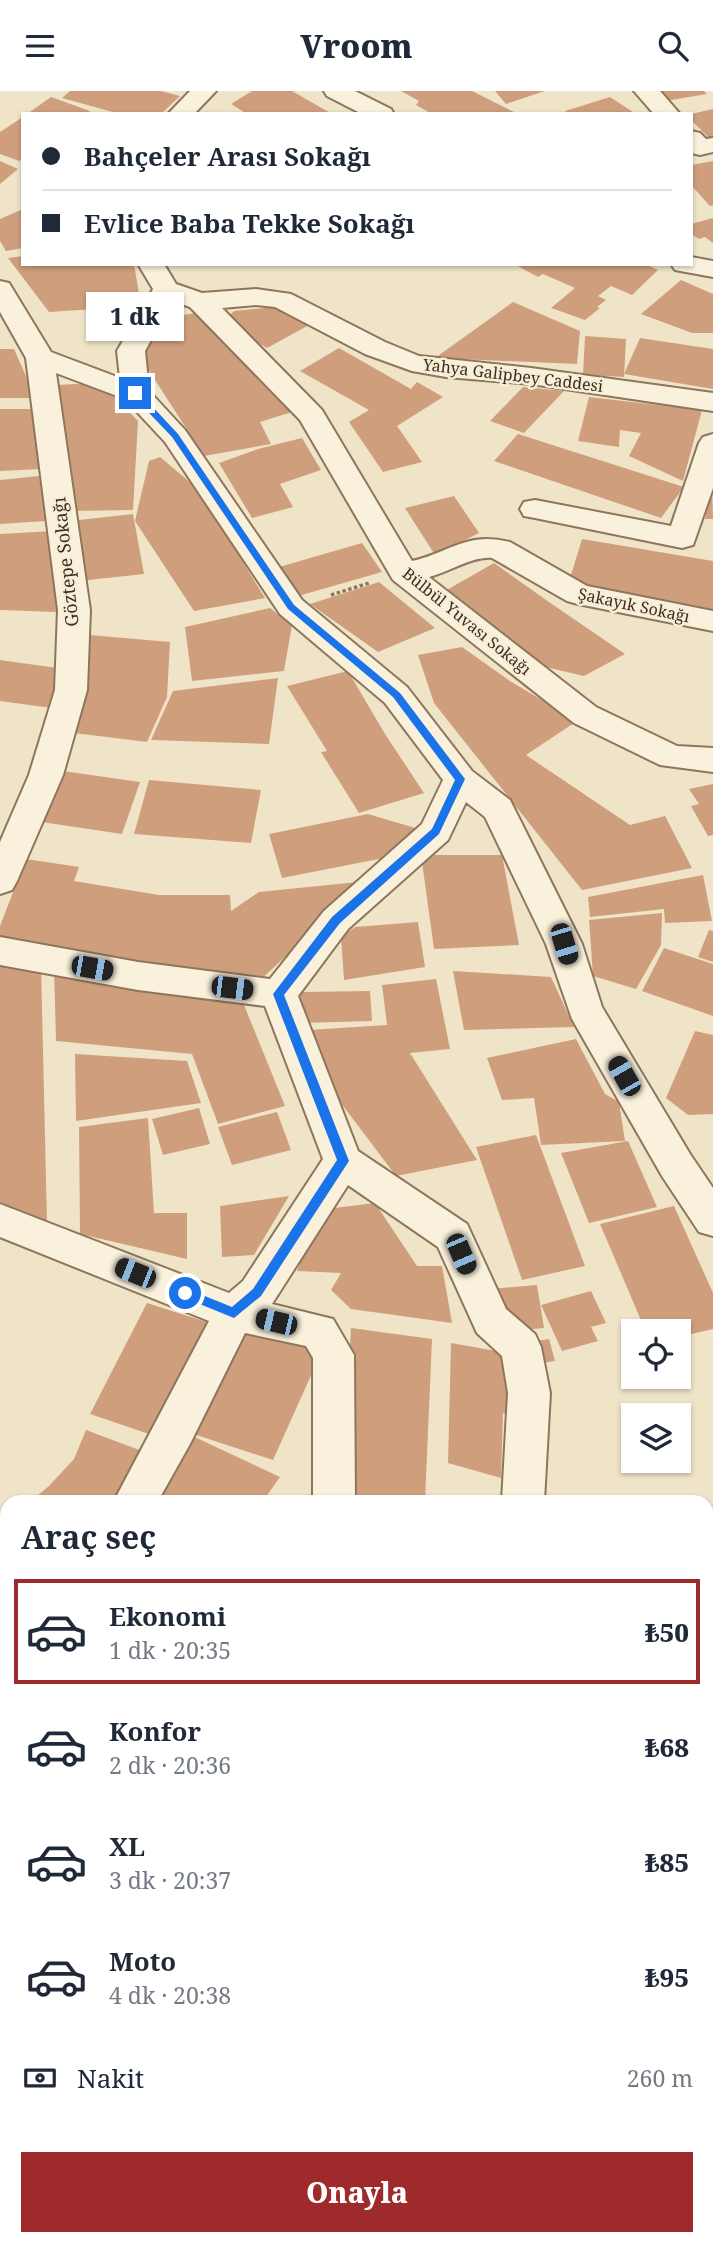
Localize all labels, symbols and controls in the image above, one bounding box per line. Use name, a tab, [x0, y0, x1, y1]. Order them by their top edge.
text: Vroom	[300, 24, 413, 67]
icon: menu	[21, 27, 59, 65]
icon: search	[654, 27, 692, 65]
text: Bahçeler Arası Sokağı	[84, 138, 371, 174]
text: Evlice Baba Tekke Sokağı	[84, 205, 415, 241]
callout: 1 dk	[86, 292, 184, 341]
text: 1 dk	[110, 300, 160, 332]
street label: Yahya Galipbey Caddesi	[421, 353, 604, 397]
route end	[119, 377, 151, 409]
street label: Göztepe Sokağı	[46, 496, 84, 628]
street label: Bülbül Yuvası Sokağı	[398, 562, 536, 680]
street label: Şakayık Sokağı	[576, 582, 692, 628]
car	[548, 921, 581, 967]
car	[70, 954, 115, 982]
car	[210, 975, 255, 1001]
car	[605, 1053, 644, 1099]
car	[444, 1231, 479, 1277]
car	[112, 1255, 159, 1291]
route start	[169, 1277, 201, 1309]
car	[254, 1307, 299, 1337]
map controls	[621, 1319, 691, 1473]
button: locate	[621, 1319, 691, 1389]
button: layers	[621, 1403, 691, 1473]
text: Araç seç	[21, 1515, 156, 1558]
text: Ekonomi	[109, 1598, 226, 1634]
icon: car	[25, 1600, 88, 1663]
text: ₺50	[645, 1614, 689, 1650]
text: 1 dk · 20:35	[109, 1634, 231, 1666]
text: Konfor	[109, 1713, 201, 1749]
icon: car	[25, 1715, 88, 1778]
text: ₺68	[645, 1729, 689, 1765]
text: 2 dk · 20:36	[109, 1749, 231, 1781]
text: XL	[109, 1828, 145, 1864]
icon: car	[25, 1830, 88, 1893]
text: ₺85	[645, 1844, 689, 1880]
text: 3 dk · 20:37	[109, 1864, 231, 1896]
text: Moto	[109, 1943, 176, 1979]
icon: car	[25, 1945, 88, 2008]
text: ₺95	[645, 1959, 689, 1995]
text: 4 dk · 20:38	[109, 1979, 231, 2011]
icon: cash	[21, 2059, 59, 2097]
text: Nakit	[77, 2060, 144, 2096]
text: 260 m	[627, 2062, 693, 2094]
button: Onayla	[21, 2152, 693, 2232]

